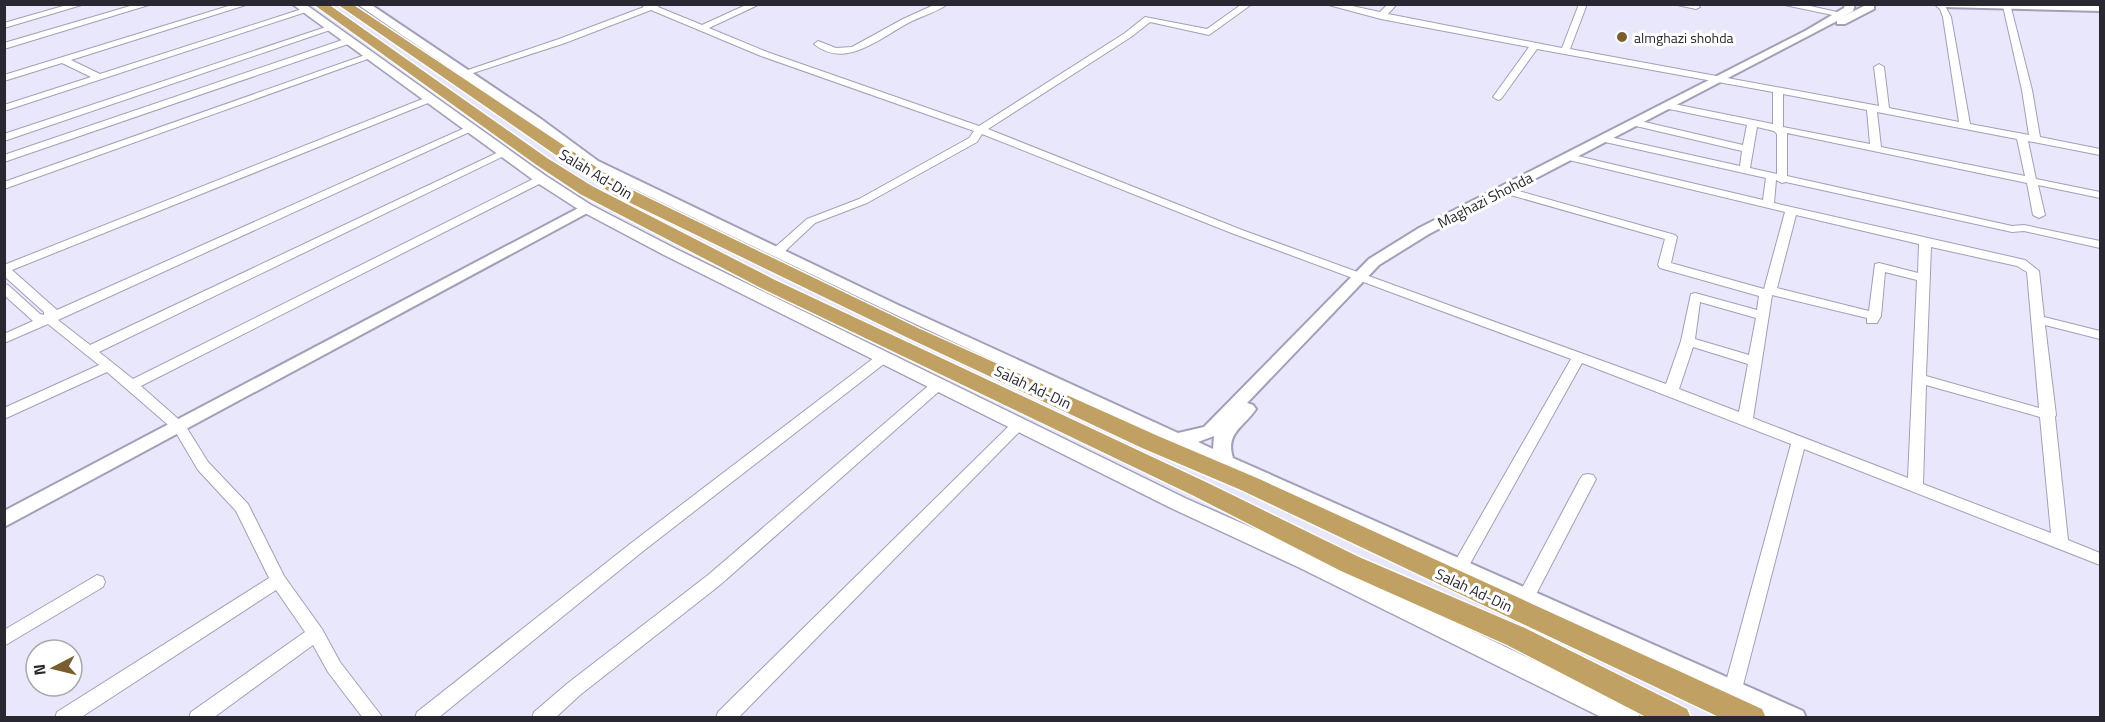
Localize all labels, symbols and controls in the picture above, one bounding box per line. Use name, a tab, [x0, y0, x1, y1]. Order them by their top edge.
place label: almghazi shohda	[1634, 27, 1734, 48]
marker: almghazi shohda	[1615, 30, 1629, 44]
street label: Salah Ad-Din	[555, 143, 637, 205]
street label: Maghazi Shohda	[1433, 166, 1537, 234]
street label: Salah Ad-Din	[991, 359, 1075, 415]
street label: Salah Ad-Din	[1432, 562, 1516, 618]
north arrow	[24, 638, 84, 698]
text: N	[27, 663, 52, 677]

